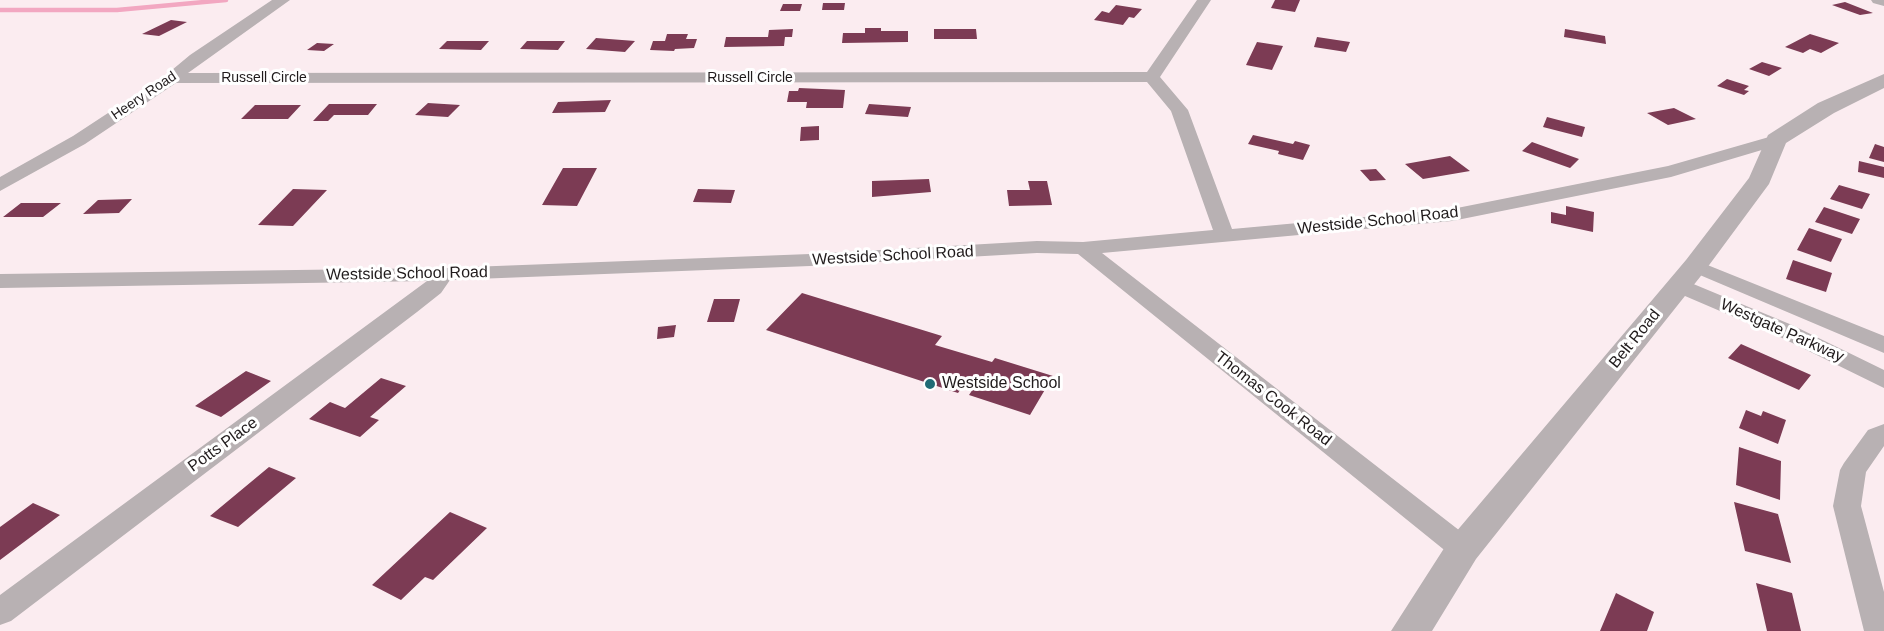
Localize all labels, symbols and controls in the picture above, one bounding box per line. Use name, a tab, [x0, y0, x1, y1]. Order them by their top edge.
street label: Heery Road	[108, 68, 180, 124]
street label: Russell Circle	[221, 70, 307, 86]
street label: Russell Circle	[707, 70, 793, 86]
street label: Westside School Road	[1297, 203, 1459, 239]
street label: Westside School Road	[812, 242, 974, 270]
street label: Westside School Road	[326, 263, 488, 285]
street label: Westgate Parkway	[1717, 295, 1847, 367]
street label: Belt Road	[1605, 306, 1665, 372]
street label: Thomas Cook Road	[1211, 348, 1335, 450]
place label: Westside School	[942, 374, 1061, 394]
marker: Westside School	[923, 377, 937, 391]
street label: Potts Place	[185, 413, 261, 477]

